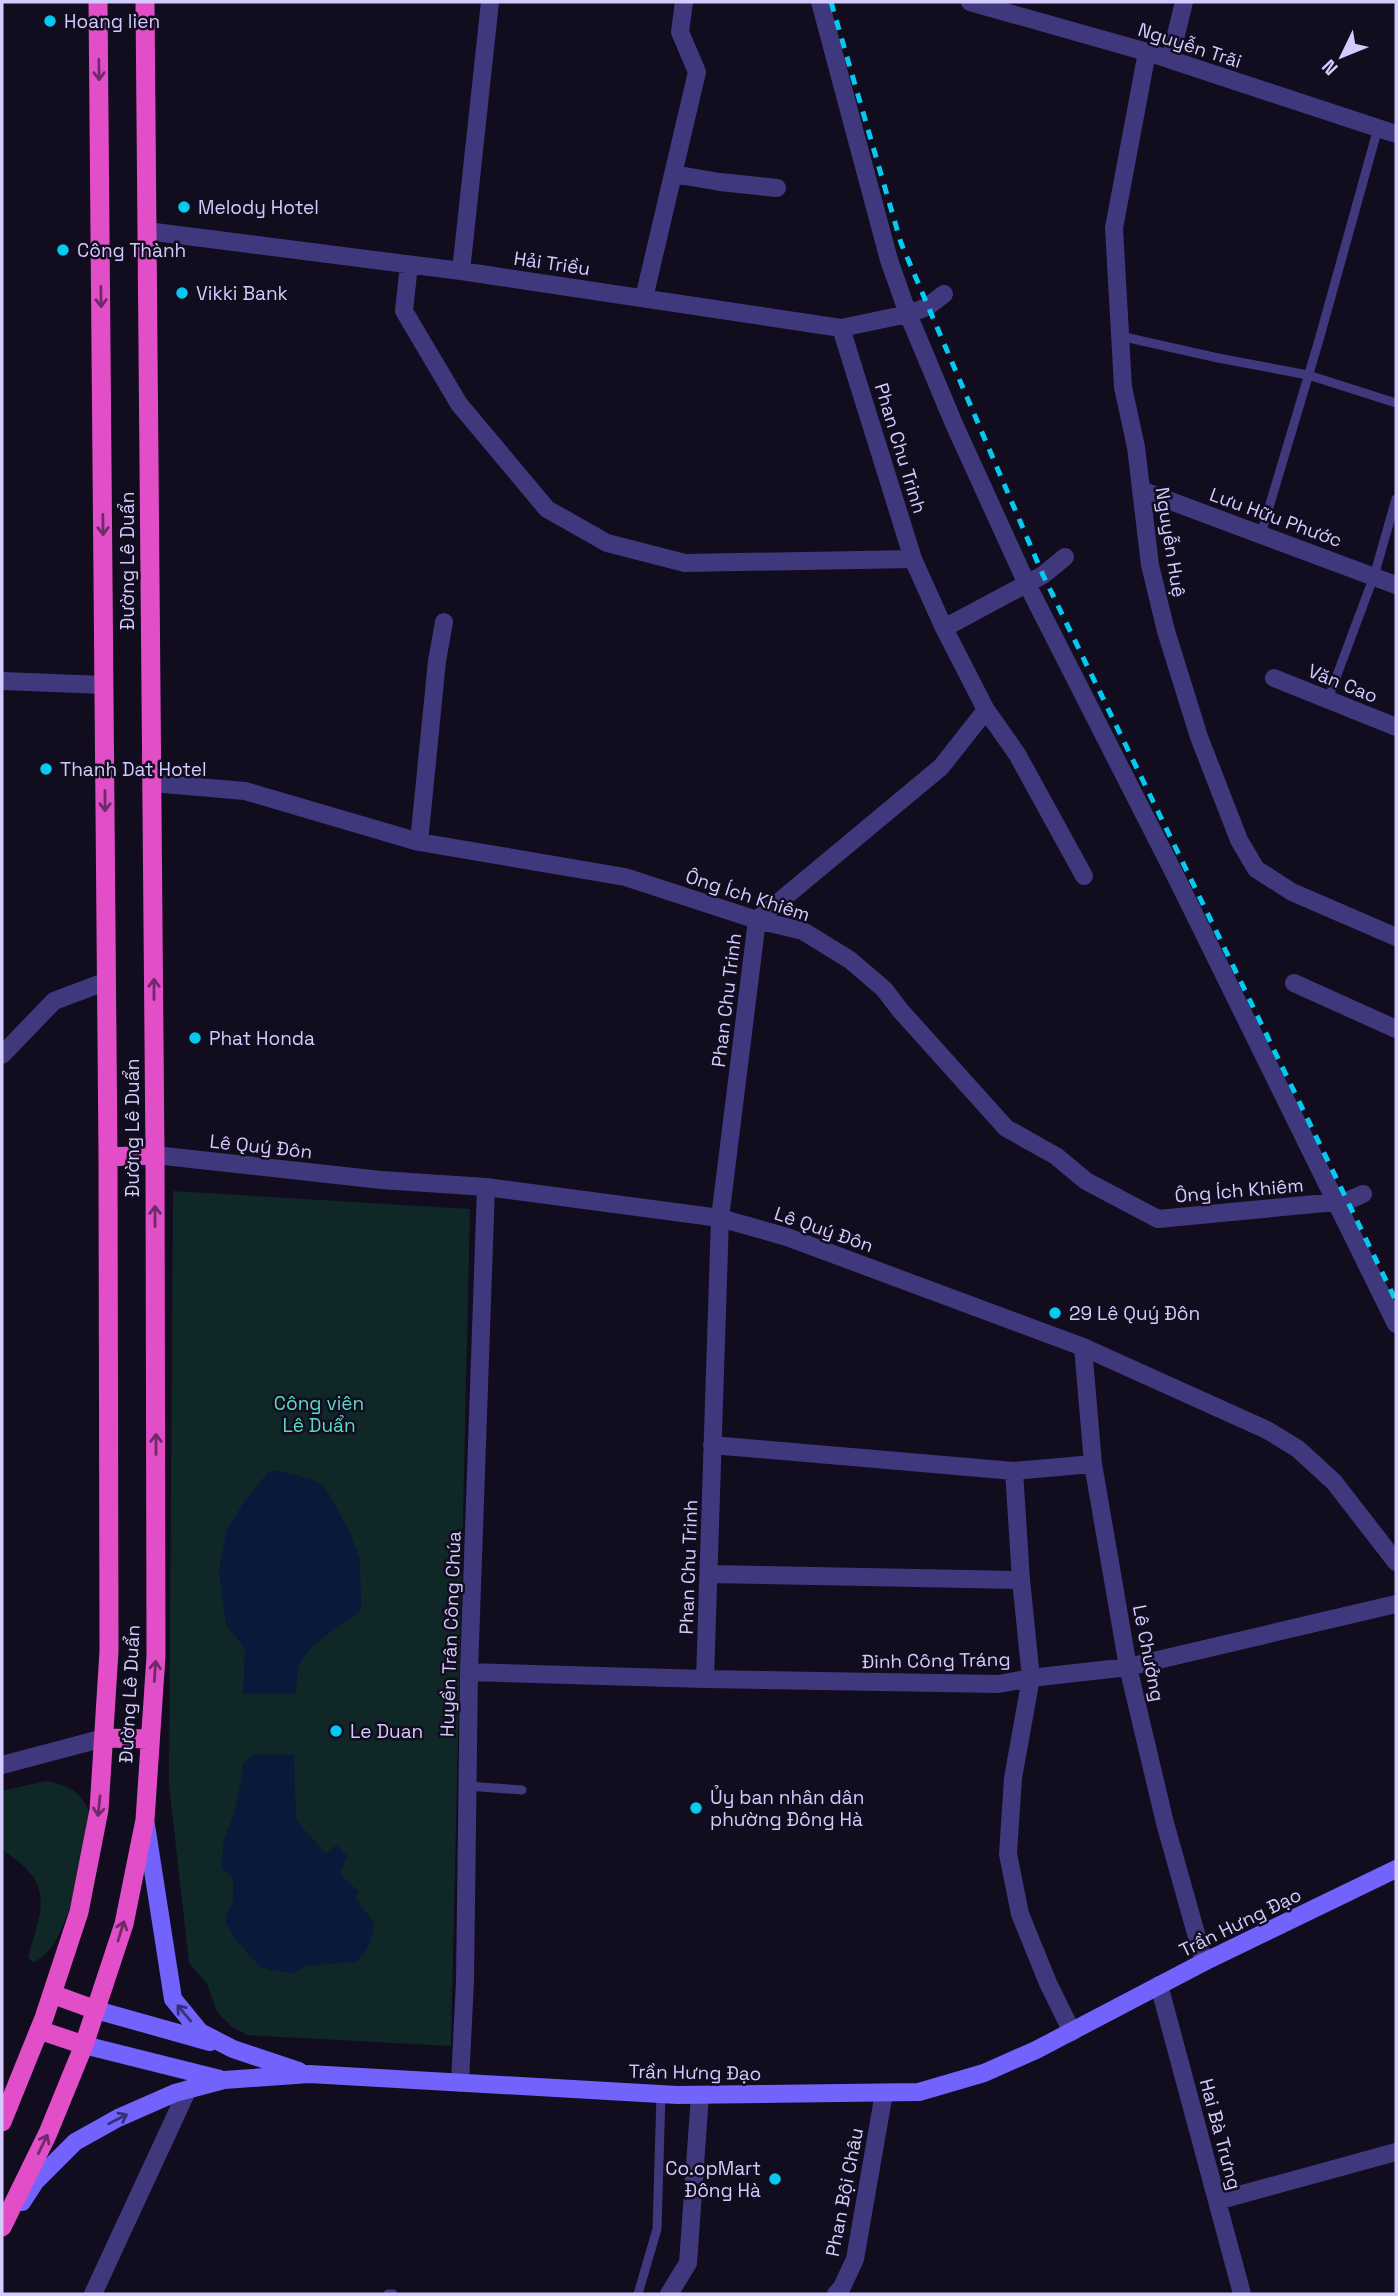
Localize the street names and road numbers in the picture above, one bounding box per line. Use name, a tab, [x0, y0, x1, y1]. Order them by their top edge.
street label: Nguyễn Trãi	[1135, 17, 1245, 74]
street label: Hải Triều	[512, 246, 592, 281]
street label: Phan Chu Trinh	[869, 380, 932, 516]
street label: Lưu Hữu Phước	[1206, 482, 1345, 553]
street label: Nguyễn Huệ	[1149, 485, 1192, 599]
street label: Đường Lê Duẩn	[115, 492, 140, 630]
street label: Văn Cao	[1304, 658, 1381, 709]
street label: Ông Ích Khiêm	[682, 864, 813, 927]
street label: Phan Chu Trinh	[706, 931, 747, 1069]
street label: Đường Lê Duẩn	[120, 1059, 145, 1197]
street label: Lê Quý Đôn	[208, 1129, 314, 1164]
street label: Ông Ích Khiêm	[1173, 1172, 1305, 1209]
street label: Lê Quý Đôn	[771, 1201, 877, 1258]
street label: Phan Chu Trinh	[674, 1499, 703, 1635]
street label: Huyền Trân Công Chúa	[434, 1531, 467, 1737]
street label: Lê Chưởng	[1127, 1603, 1170, 1704]
street label: Đường Lê Duẩn	[113, 1624, 146, 1764]
street label: Đinh Công Tráng	[861, 1647, 1011, 1674]
street label: Trần Hưng Đạo	[1175, 1882, 1305, 1963]
street label: Trần Hưng Đạo	[628, 2059, 762, 2086]
street label: Hai Bà Trưng	[1194, 2076, 1247, 2192]
street label: Phan Bội Châu	[820, 2126, 869, 2259]

